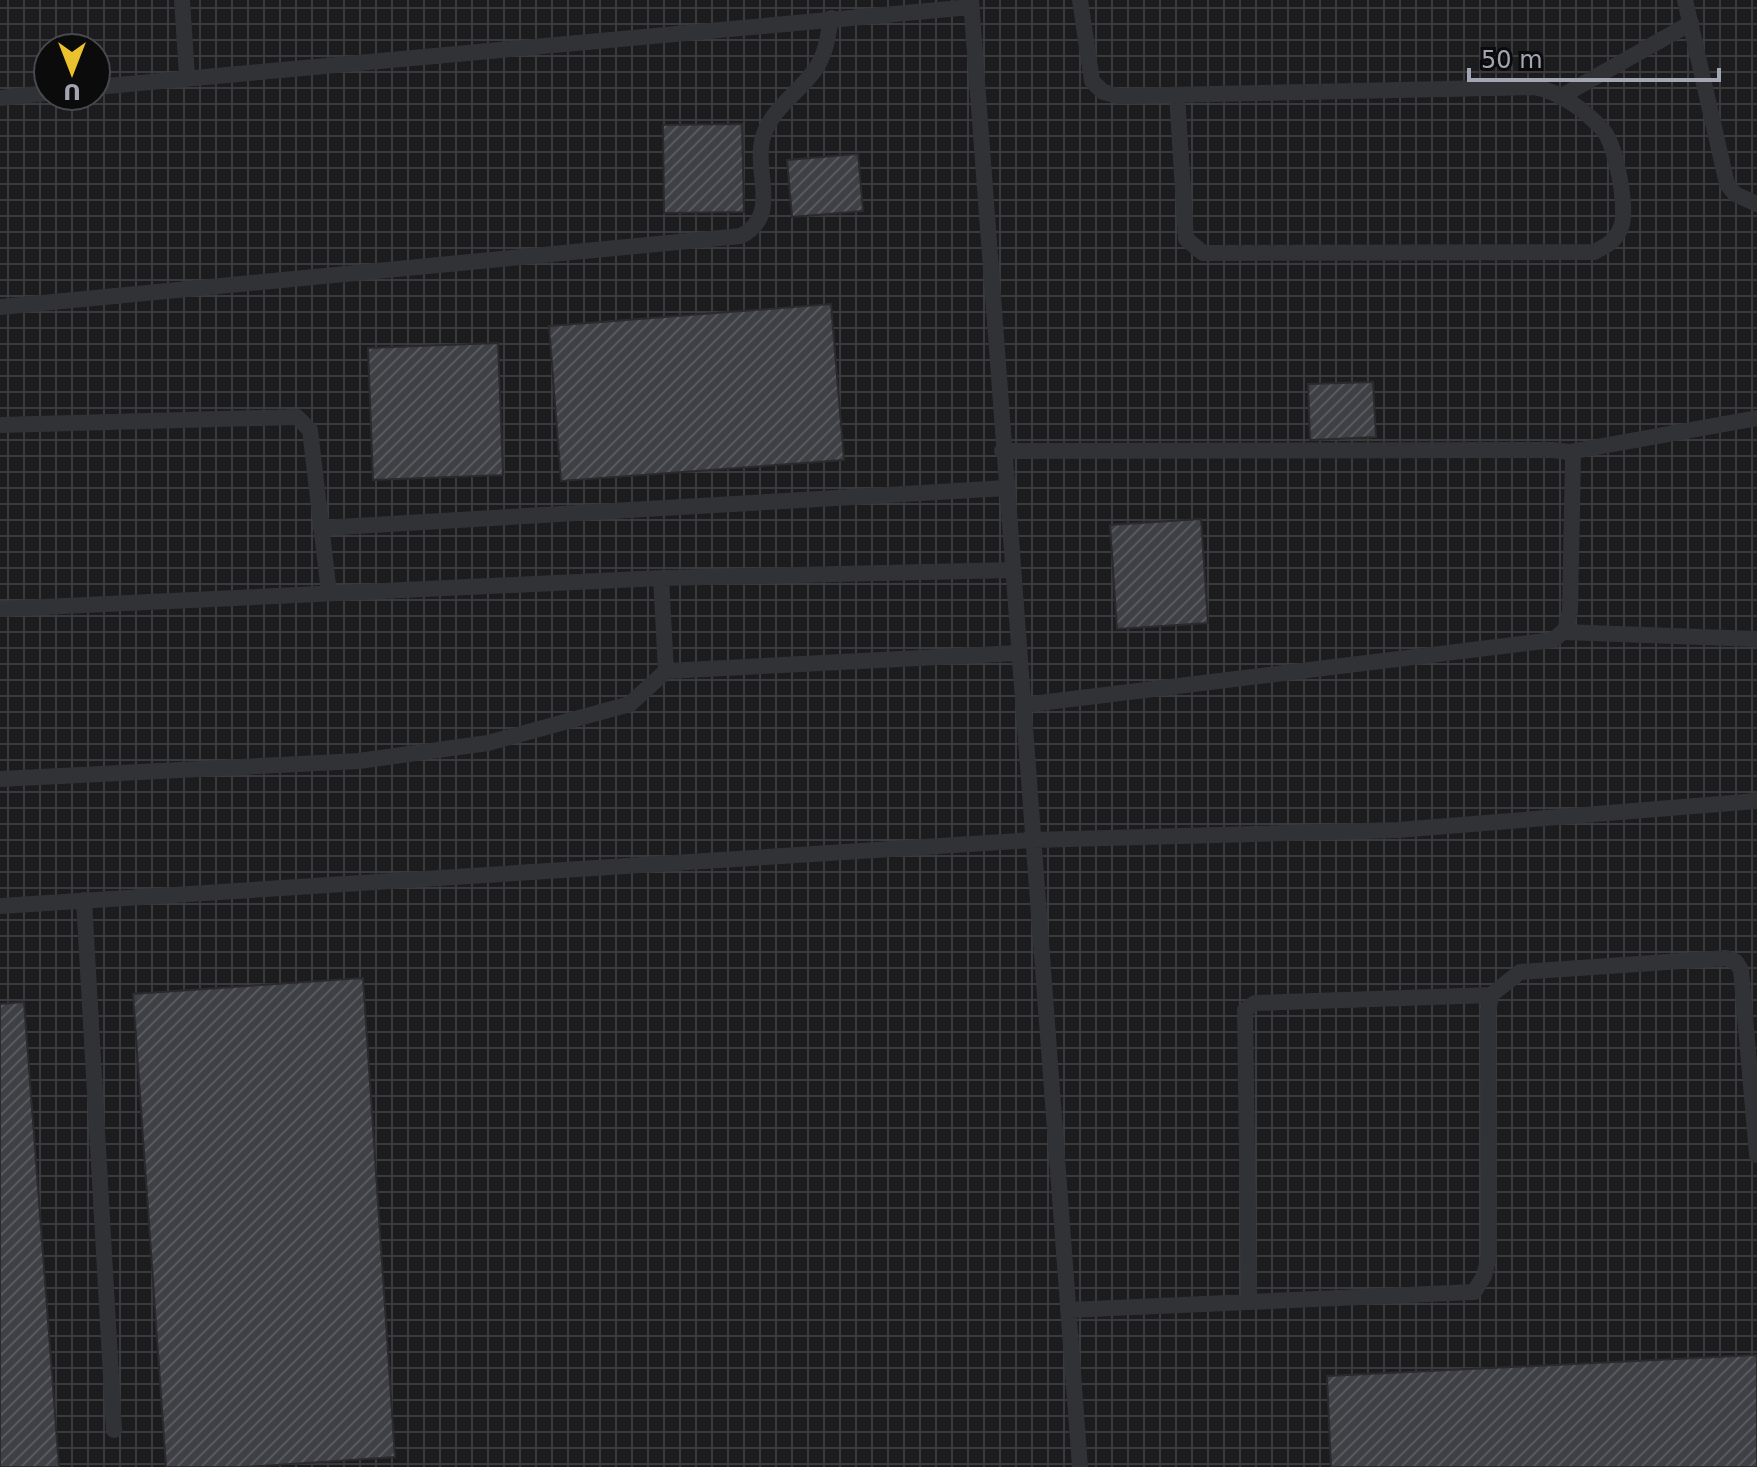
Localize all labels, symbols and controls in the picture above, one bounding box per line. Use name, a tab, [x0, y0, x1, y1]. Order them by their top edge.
north arrow	[32, 32, 112, 112]
scale bar	[1469, 32, 1719, 82]
text: 50 m	[1481, 46, 1543, 74]
text: U	[63, 79, 81, 104]

